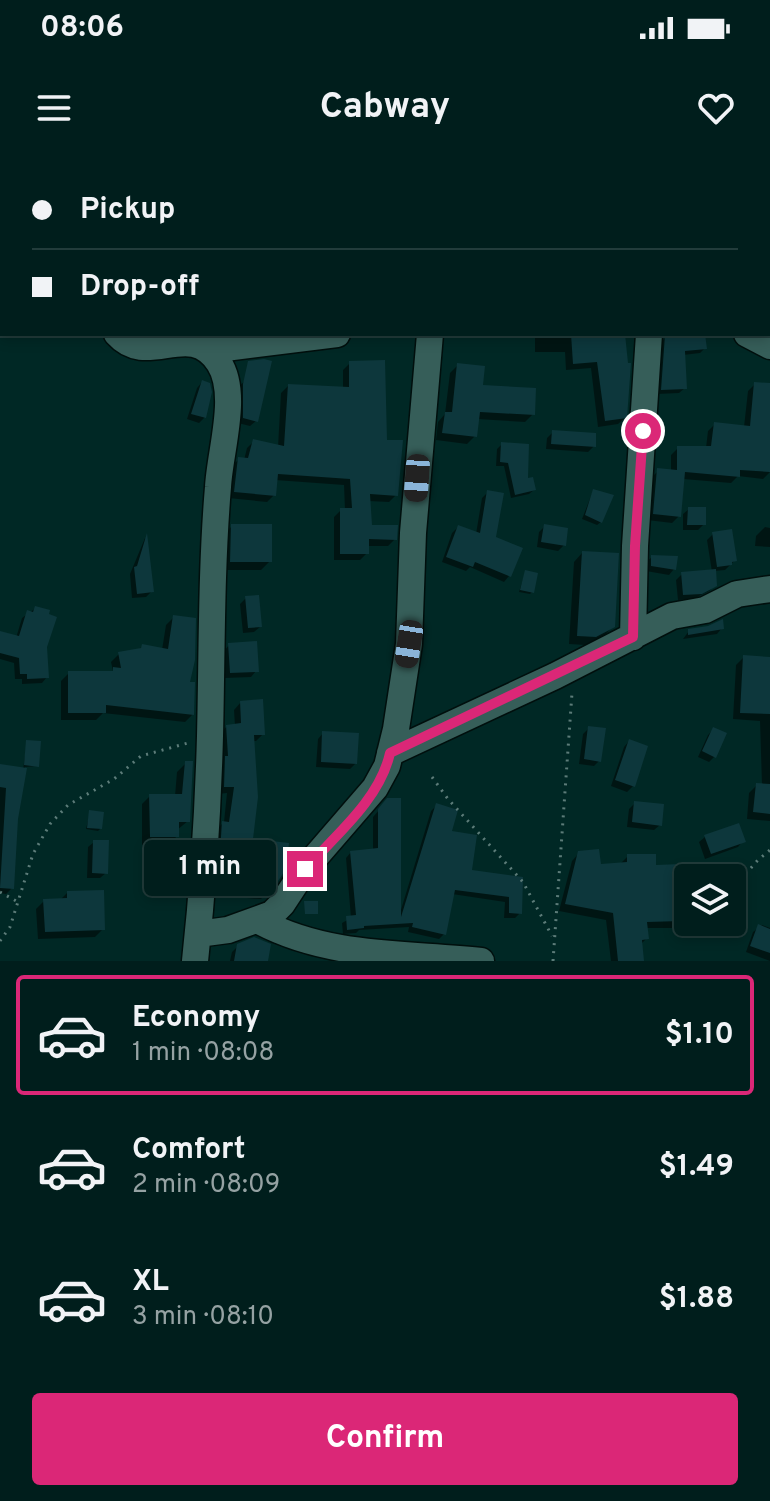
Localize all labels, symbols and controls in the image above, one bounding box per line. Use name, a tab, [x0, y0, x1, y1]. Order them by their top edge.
text: 08:06	[40, 10, 124, 47]
text: Cabway	[320, 85, 450, 131]
icon: menu	[32, 86, 76, 130]
icon: heart	[694, 86, 738, 130]
text: Pickup	[80, 192, 175, 229]
text: Drop-off	[80, 269, 199, 306]
route start	[625, 413, 661, 449]
car	[403, 453, 431, 503]
car	[393, 618, 425, 670]
callout: 1 min	[145, 841, 277, 897]
text: 1 min	[179, 851, 241, 884]
route end	[287, 851, 323, 887]
map controls	[674, 864, 746, 936]
button: layers	[674, 864, 746, 936]
icon: car	[36, 999, 108, 1071]
text: Economy	[132, 1000, 260, 1037]
text: $1.10	[665, 1017, 734, 1054]
text: 1 min · 08:08	[132, 1037, 274, 1070]
icon: car	[36, 1131, 108, 1203]
text: Comfort	[132, 1132, 245, 1169]
text: $1.49	[659, 1149, 734, 1186]
text: 2 min · 08:09	[132, 1169, 280, 1202]
icon: car	[36, 1263, 108, 1335]
text: XL	[132, 1264, 169, 1301]
text: $1.88	[659, 1281, 734, 1318]
text: 3 min · 08:10	[132, 1301, 274, 1334]
button: Confirm	[32, 1393, 738, 1485]

